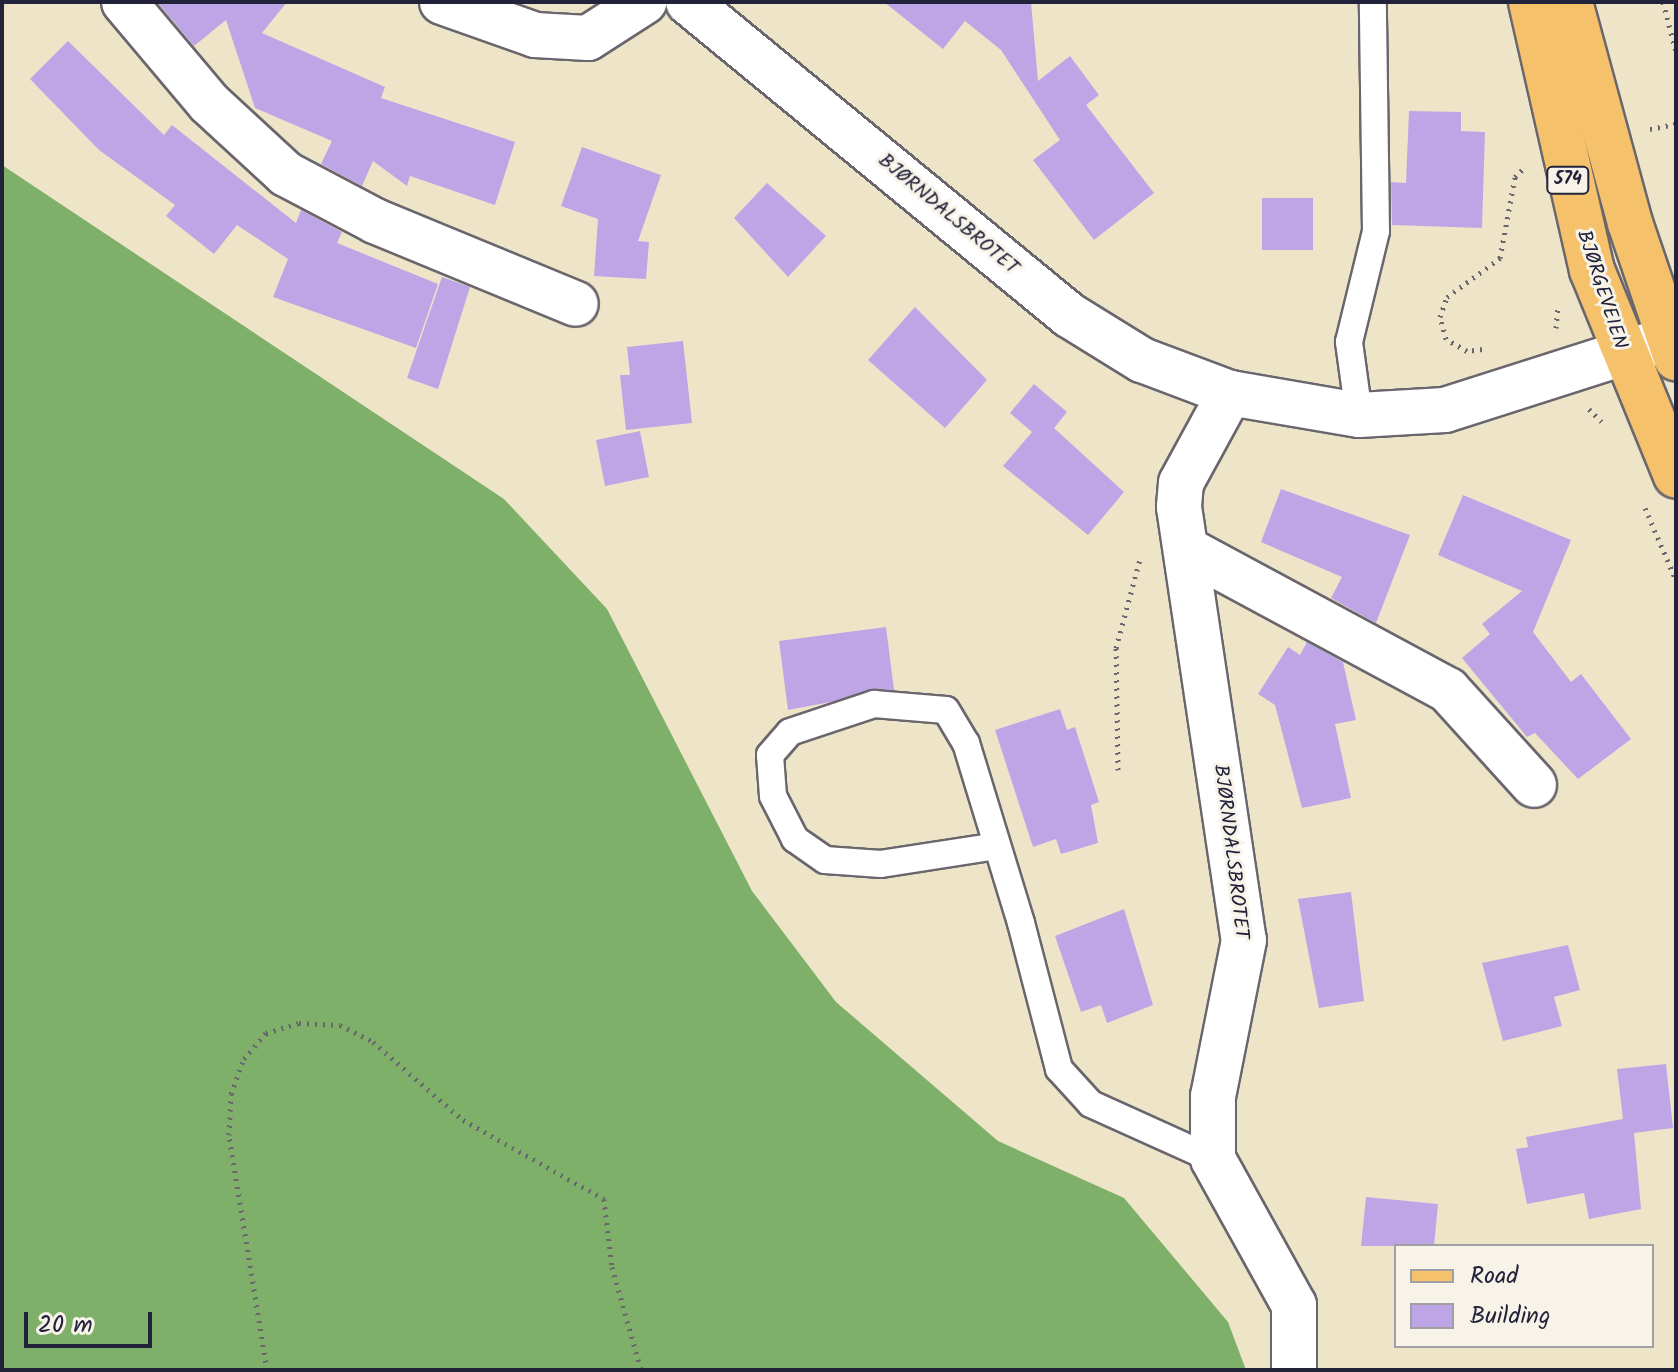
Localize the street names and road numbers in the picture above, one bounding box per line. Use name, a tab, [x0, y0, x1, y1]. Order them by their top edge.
street label: BJØRNDALSBROTET	[873, 149, 1023, 281]
road number: 574	[1546, 166, 1590, 194]
street label: BJØRGEVEIEN	[1570, 227, 1632, 353]
street label: BJØRNDALSBROTET	[1207, 763, 1253, 941]

